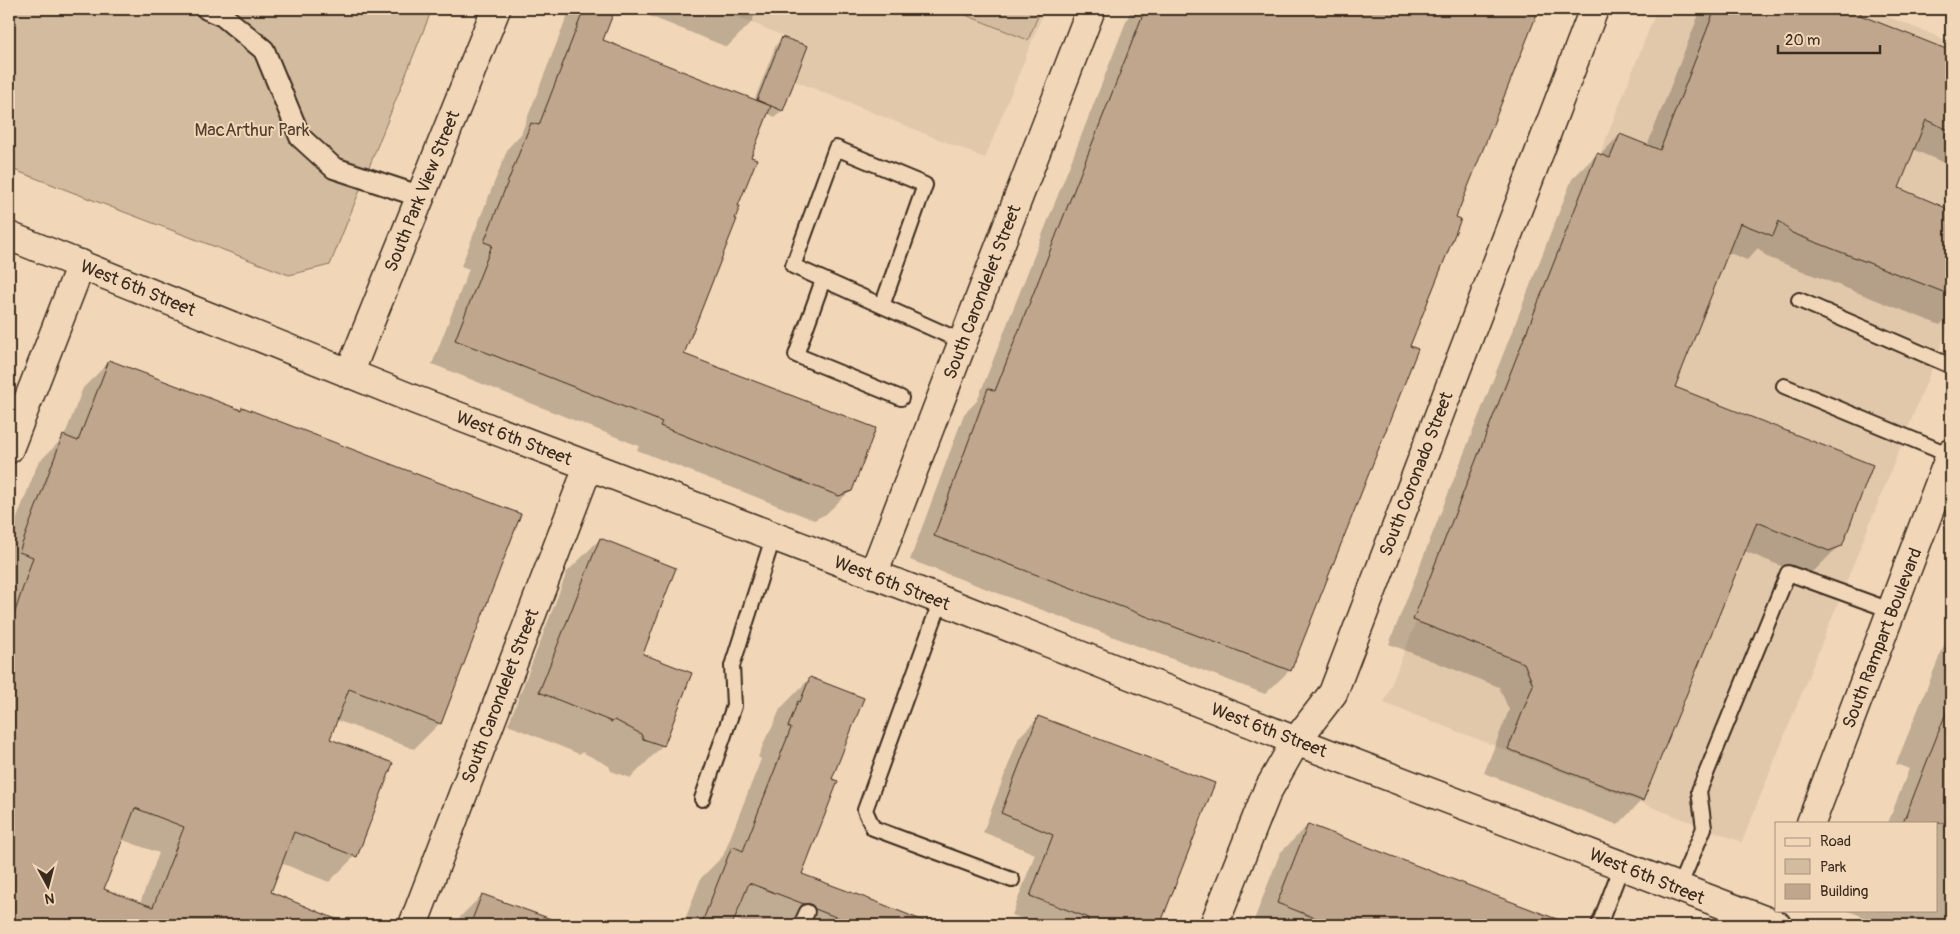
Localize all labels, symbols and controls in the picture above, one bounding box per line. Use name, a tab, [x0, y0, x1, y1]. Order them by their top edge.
scale bar	[1778, 22, 1880, 54]
text: 20 m	[1785, 31, 1820, 50]
street label: South Park View Street	[380, 106, 466, 275]
park label: MacArthur Park	[194, 119, 310, 142]
street label: South Carondelet Street	[939, 201, 1027, 383]
street label: West 6th Street	[77, 255, 200, 322]
street label: South Coronado Street	[1374, 388, 1459, 560]
street label: West 6th Street	[453, 406, 576, 471]
street label: South Rampart Boulevard	[1837, 545, 1928, 732]
street label: West 6th Street	[831, 551, 954, 616]
street label: South Carondelet Street	[457, 605, 545, 787]
street label: West 6th Street	[1208, 698, 1331, 763]
legend	[1775, 822, 1938, 912]
text: Road	[1820, 832, 1851, 851]
street label: West 6th Street	[1586, 843, 1709, 910]
text: Park	[1820, 858, 1847, 877]
north arrow	[22, 862, 72, 912]
text: Building	[1820, 882, 1868, 901]
text: N	[44, 889, 55, 907]

